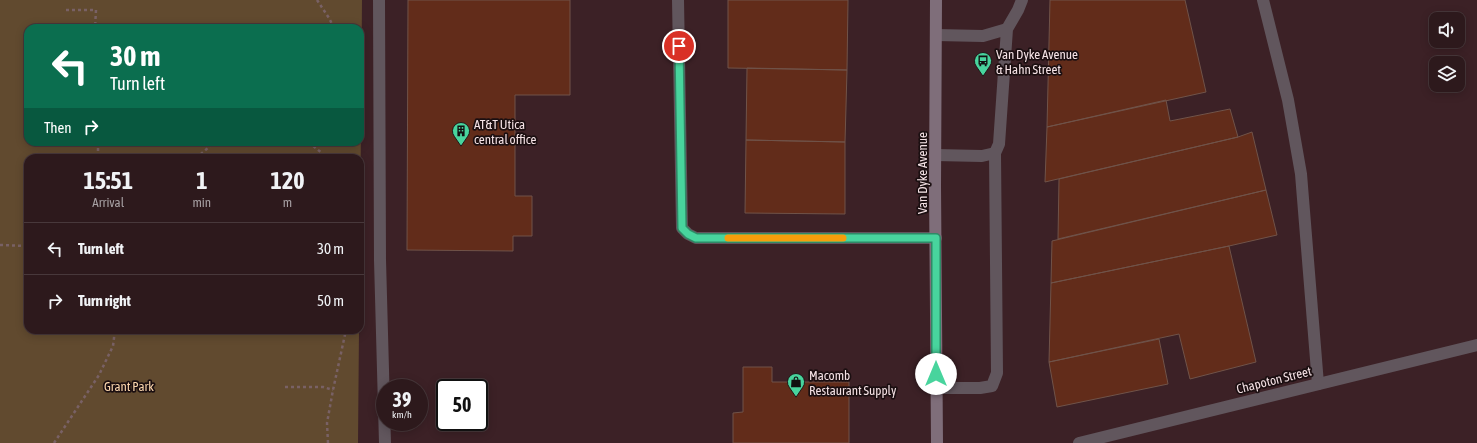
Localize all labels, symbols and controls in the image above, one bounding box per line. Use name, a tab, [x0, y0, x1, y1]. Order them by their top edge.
map controls	[1429, 12, 1465, 92]
button: sound	[1429, 12, 1465, 48]
pin	[662, 29, 696, 63]
icon: arrive	[668, 35, 690, 57]
icon: left	[44, 40, 96, 92]
text: 30 m	[110, 40, 160, 72]
place label: Van Dyke Avenue & Hahn Street	[996, 47, 1078, 77]
bus stop icon: Van Dyke Avenue & Hahn Street	[973, 51, 993, 76]
button: layers	[1429, 56, 1465, 92]
text: Turn left	[110, 73, 165, 94]
icon: right	[80, 116, 102, 138]
place label: AT&T Utica central office	[474, 117, 537, 147]
text: Then	[44, 119, 72, 136]
building icon: AT&T Utica central office	[451, 121, 471, 146]
street label: Van Dyke Avenue	[915, 132, 930, 214]
text: 15:51	[84, 167, 133, 194]
text: 1	[196, 167, 207, 194]
text: 120	[271, 167, 304, 194]
text: Arrival	[92, 195, 124, 210]
text: min	[192, 195, 211, 210]
text: m	[283, 195, 292, 210]
icon: left	[44, 238, 66, 260]
text: Turn left	[78, 240, 124, 257]
text: 30 m	[317, 240, 344, 257]
icon: right	[44, 290, 66, 312]
text: Turn right	[78, 292, 131, 309]
text: 50 m	[317, 292, 344, 309]
position arrow	[915, 353, 957, 395]
street label: Chapoton Street	[1235, 363, 1313, 397]
place label: Macomb Restaurant Supply	[809, 368, 897, 398]
shop icon: Macomb Restaurant Supply	[786, 372, 806, 397]
park label: Grant Park	[104, 379, 154, 394]
speed limit sign: 50	[436, 379, 488, 431]
text: 39	[393, 388, 411, 411]
text: km/h	[392, 409, 412, 420]

